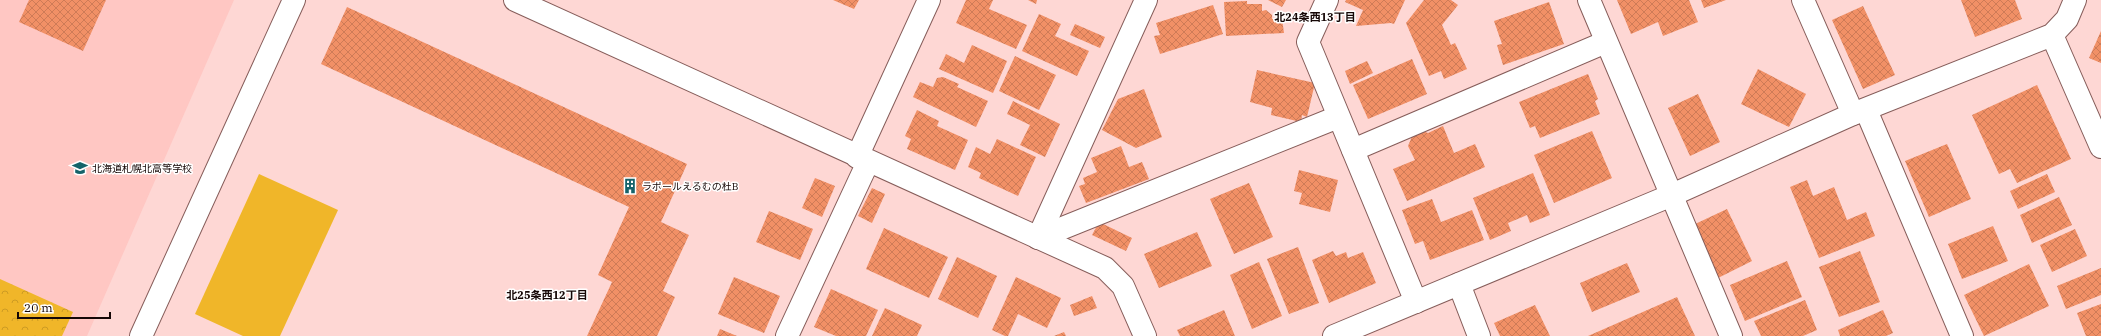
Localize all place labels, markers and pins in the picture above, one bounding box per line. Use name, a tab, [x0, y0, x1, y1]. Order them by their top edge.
school or university icon: 北海道札幌北高等学校	[71, 159, 89, 177]
place label: 北海道札幌北高等学校	[92, 162, 192, 175]
building icon: ラポールえるむの杜B	[621, 177, 639, 195]
place label: ラポールえるむの杜B	[642, 180, 739, 193]

